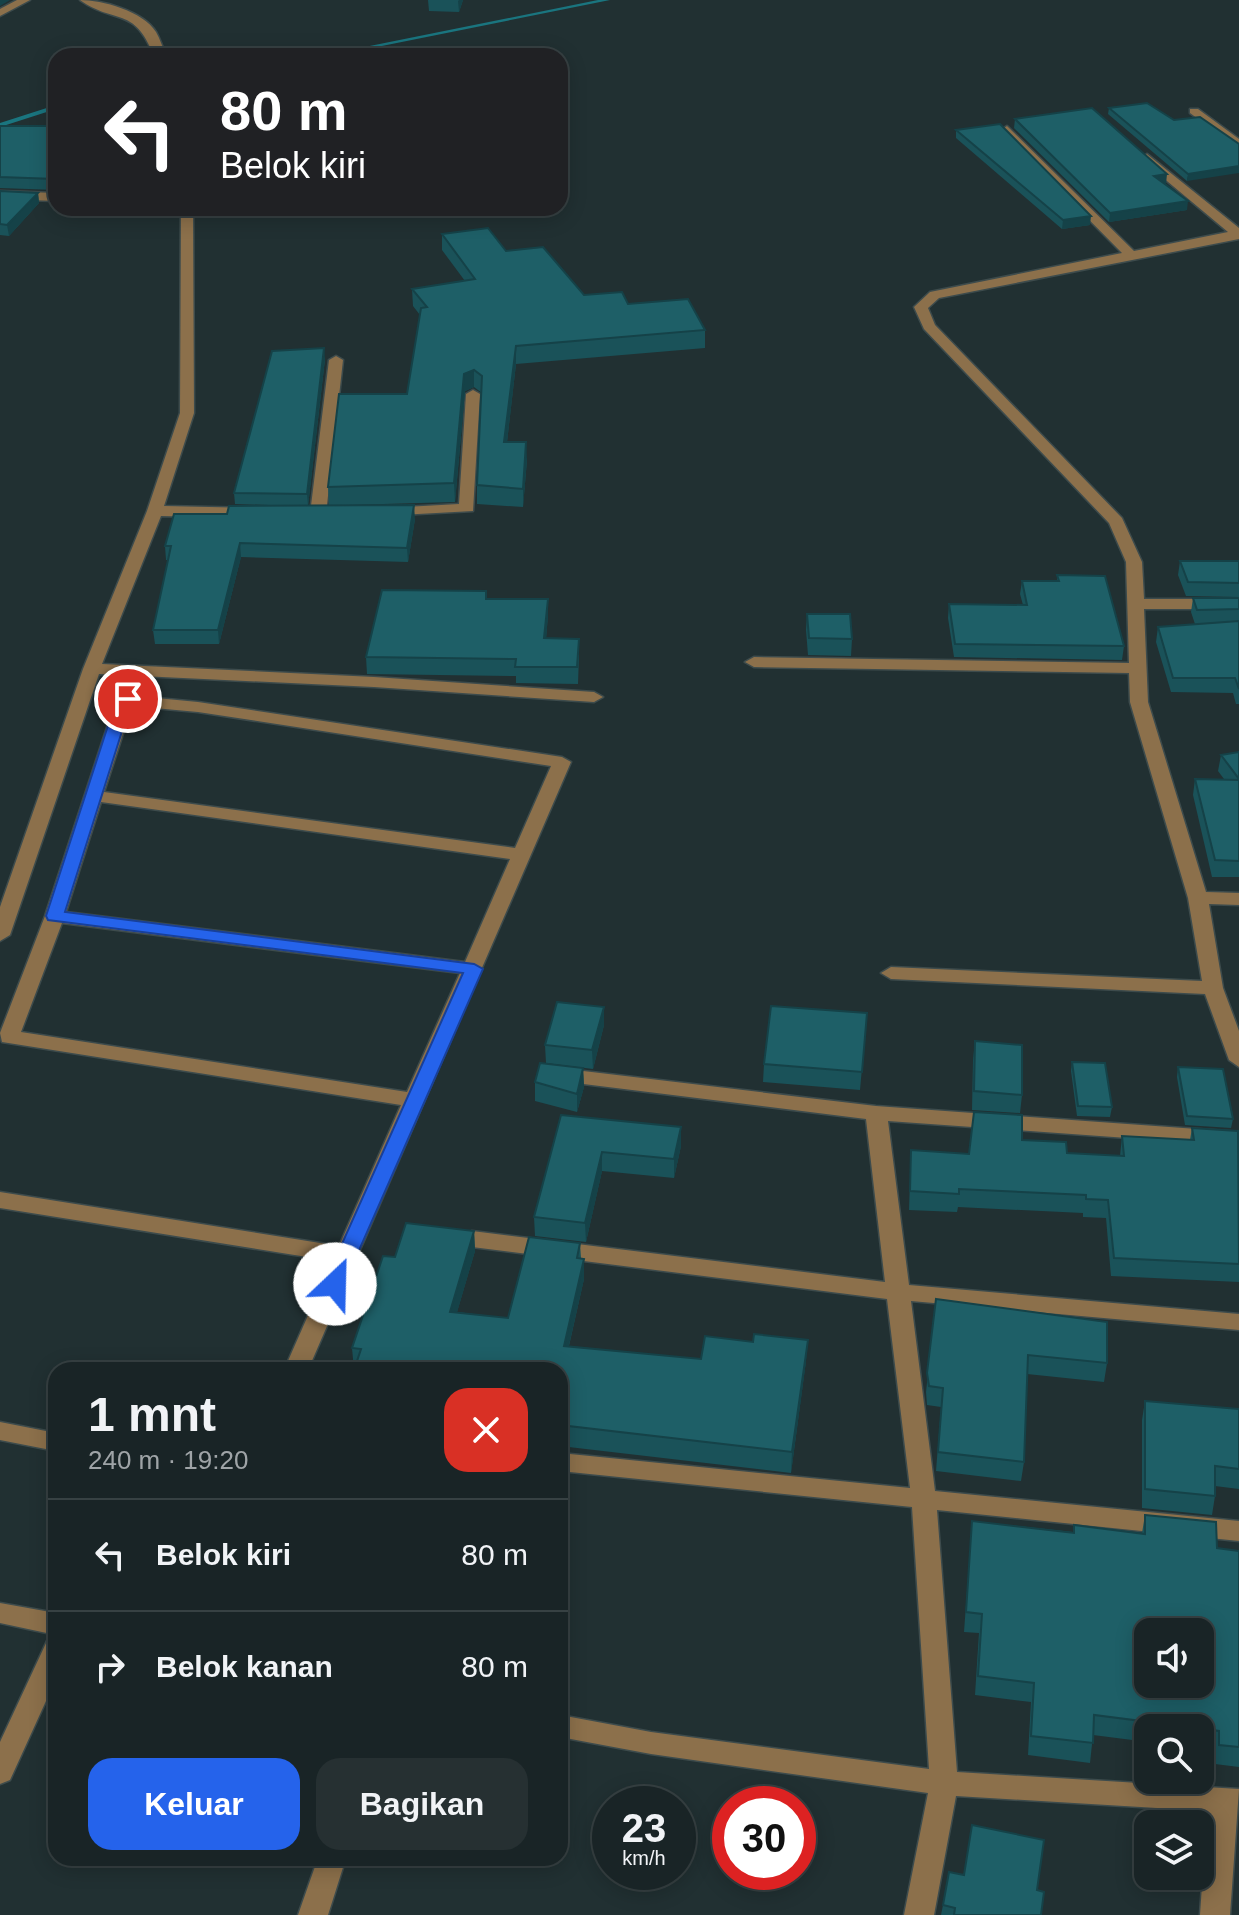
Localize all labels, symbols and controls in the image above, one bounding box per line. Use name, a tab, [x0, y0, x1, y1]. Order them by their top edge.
text: 80 m	[220, 79, 348, 142]
icon: left	[88, 80, 192, 184]
text: Belok kiri	[220, 145, 366, 186]
pin	[94, 665, 162, 733]
icon: arrive	[106, 677, 150, 721]
position arrow	[293, 1242, 377, 1326]
text: 1 mnt	[88, 1388, 216, 1441]
button: close	[444, 1388, 528, 1472]
text: 240 m · 19:20	[88, 1445, 248, 1475]
icon: left	[88, 1533, 132, 1577]
text: Belok kiri	[156, 1538, 291, 1571]
text: 80 m	[461, 1538, 528, 1571]
map controls	[1134, 1618, 1214, 1890]
button: sound	[1134, 1618, 1214, 1698]
icon: right	[88, 1645, 132, 1689]
text: Belok kanan	[156, 1650, 333, 1683]
text: 80 m	[461, 1650, 528, 1683]
button: search	[1134, 1714, 1214, 1794]
button: Keluar	[88, 1758, 300, 1850]
button: Bagikan	[316, 1758, 528, 1850]
speed limit sign: 30	[712, 1786, 816, 1890]
text: 23	[622, 1806, 666, 1850]
button: layers	[1134, 1810, 1214, 1890]
text: km/h	[622, 1847, 666, 1869]

